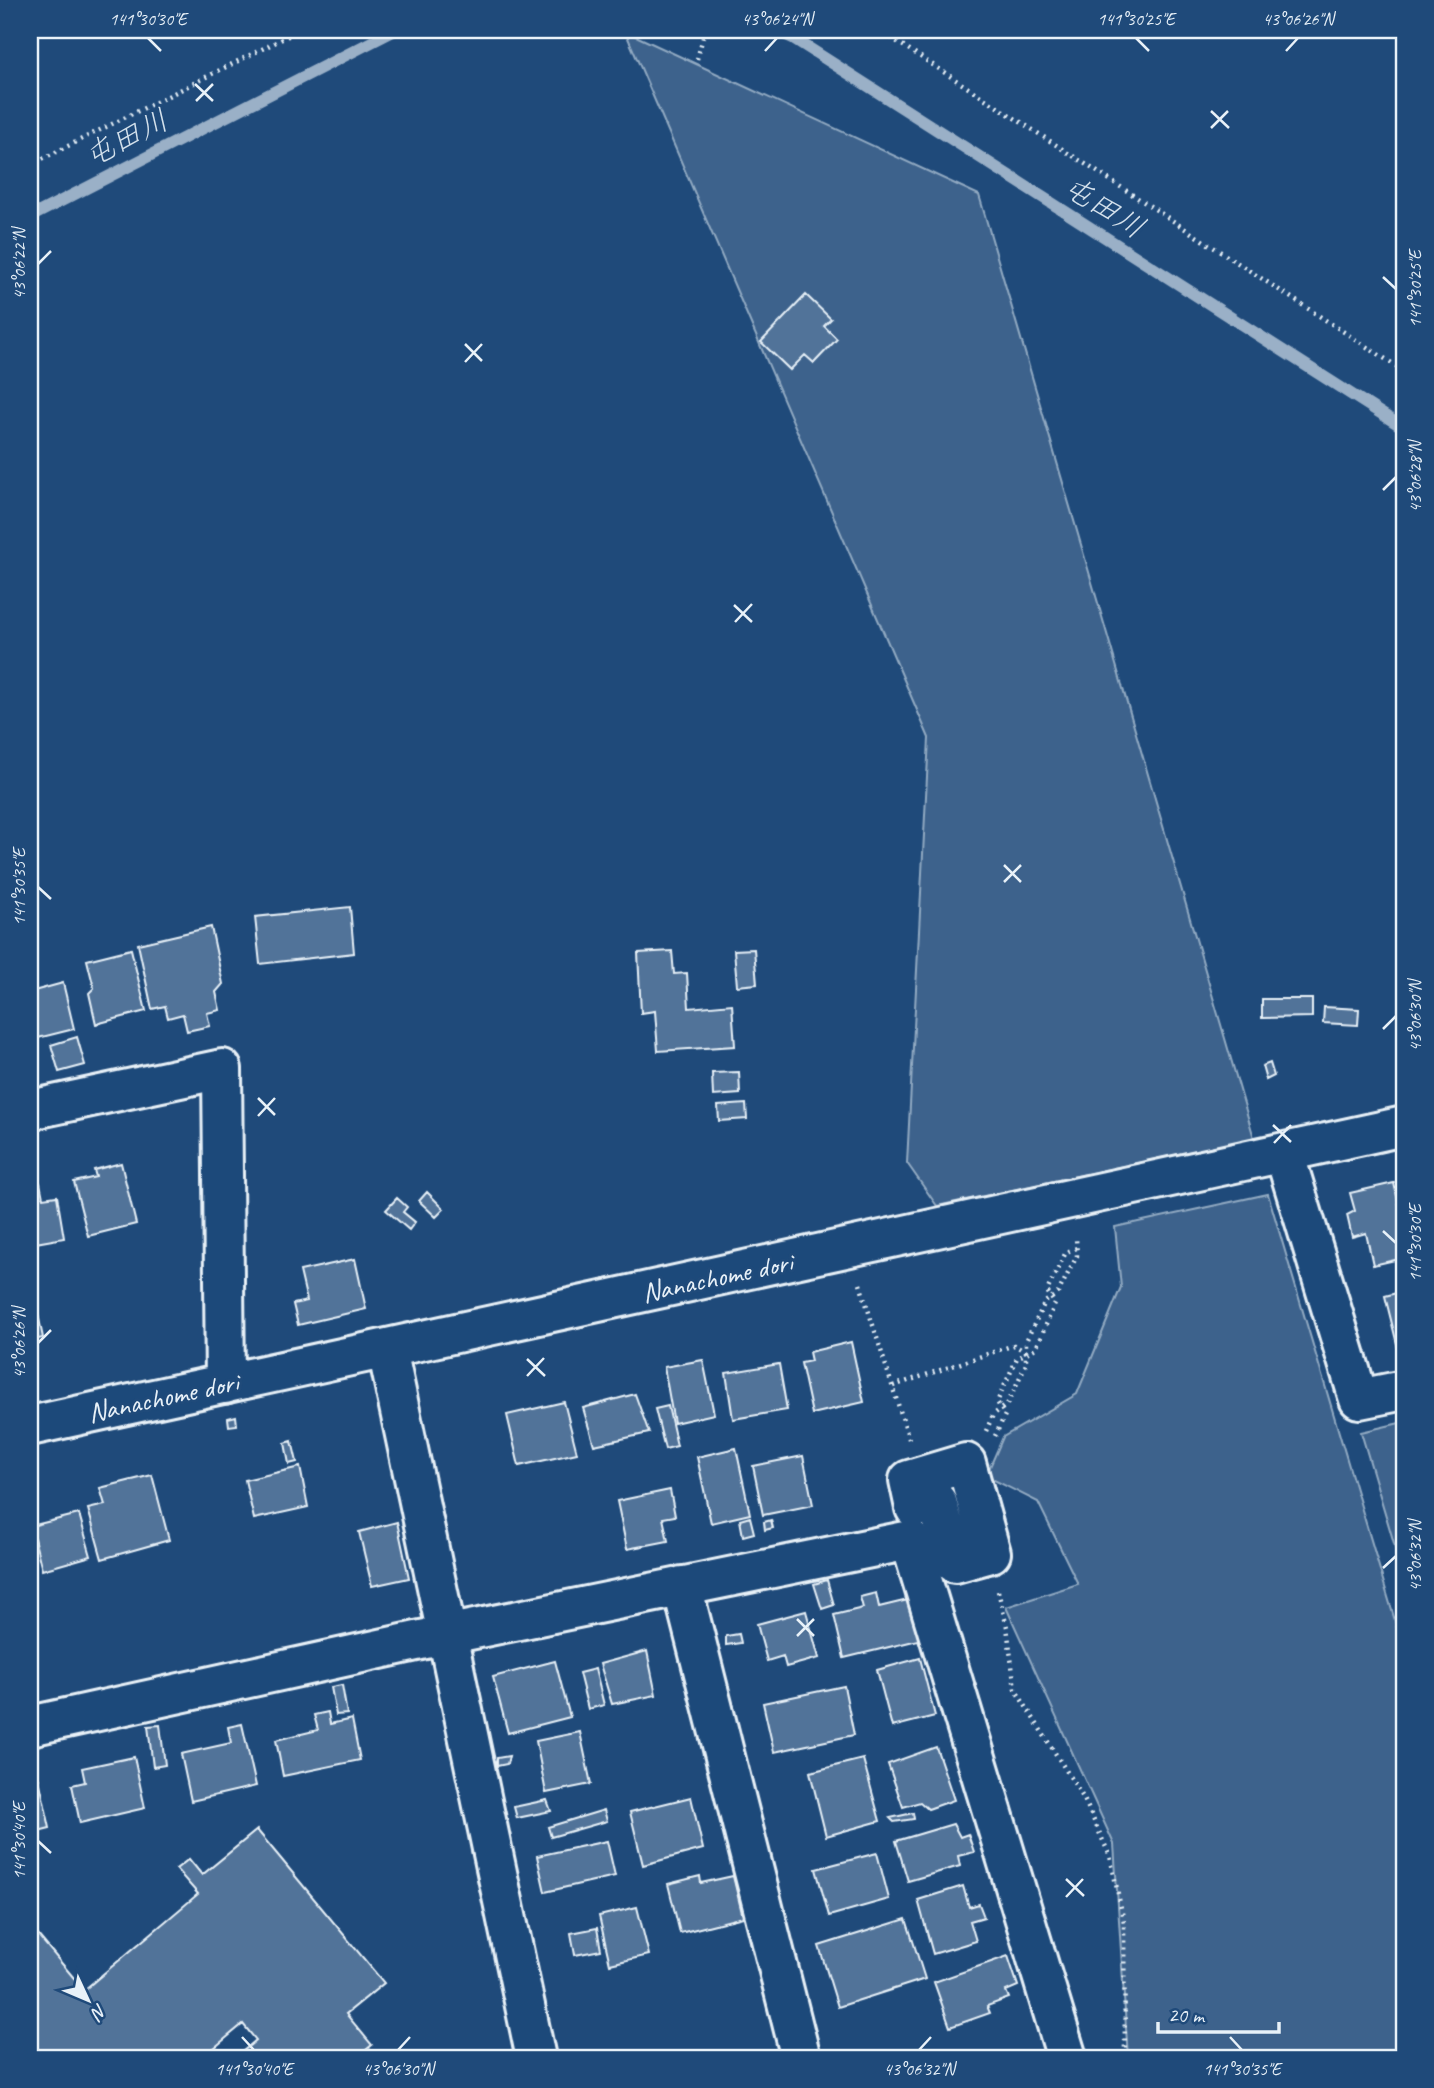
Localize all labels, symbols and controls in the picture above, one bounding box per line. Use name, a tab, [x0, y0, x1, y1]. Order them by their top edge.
text: 141°30'30"E	[109, 8, 189, 30]
text: 43°06'24"N	[742, 8, 816, 30]
text: 141°30'25"E	[1097, 8, 1177, 30]
text: 43°06'26"N	[1263, 8, 1337, 30]
water label: 屯田川	[77, 101, 175, 175]
water label: 屯田川	[1056, 167, 1152, 247]
text: 43°06'22"N	[8, 225, 30, 299]
text: 141°30'25"E	[1404, 248, 1426, 328]
text: 43°06'28"N	[1404, 438, 1426, 512]
text: 141°30'35"E	[8, 846, 30, 926]
text: 43°06'30"N	[1404, 977, 1426, 1051]
text: 141°30'30"E	[1404, 1202, 1426, 1282]
street label: Nanachome dori	[639, 1243, 799, 1310]
text: 43°06'26"N	[8, 1304, 30, 1378]
street label: Nanachome dori	[85, 1363, 245, 1430]
text: 43°06'32"N	[1404, 1517, 1426, 1591]
text: 141°30'40"E	[8, 1800, 30, 1880]
north arrow	[52, 1966, 122, 2036]
scale bar	[1158, 1990, 1278, 2034]
text: N	[85, 1999, 112, 2026]
text: 20 m	[1168, 2002, 1206, 2028]
text: 141°30'40"E	[215, 2058, 295, 2080]
text: 43°06'30"N	[363, 2058, 437, 2080]
text: 43°06'32"N	[884, 2058, 958, 2080]
text: 141°30'35"E	[1203, 2058, 1283, 2080]

